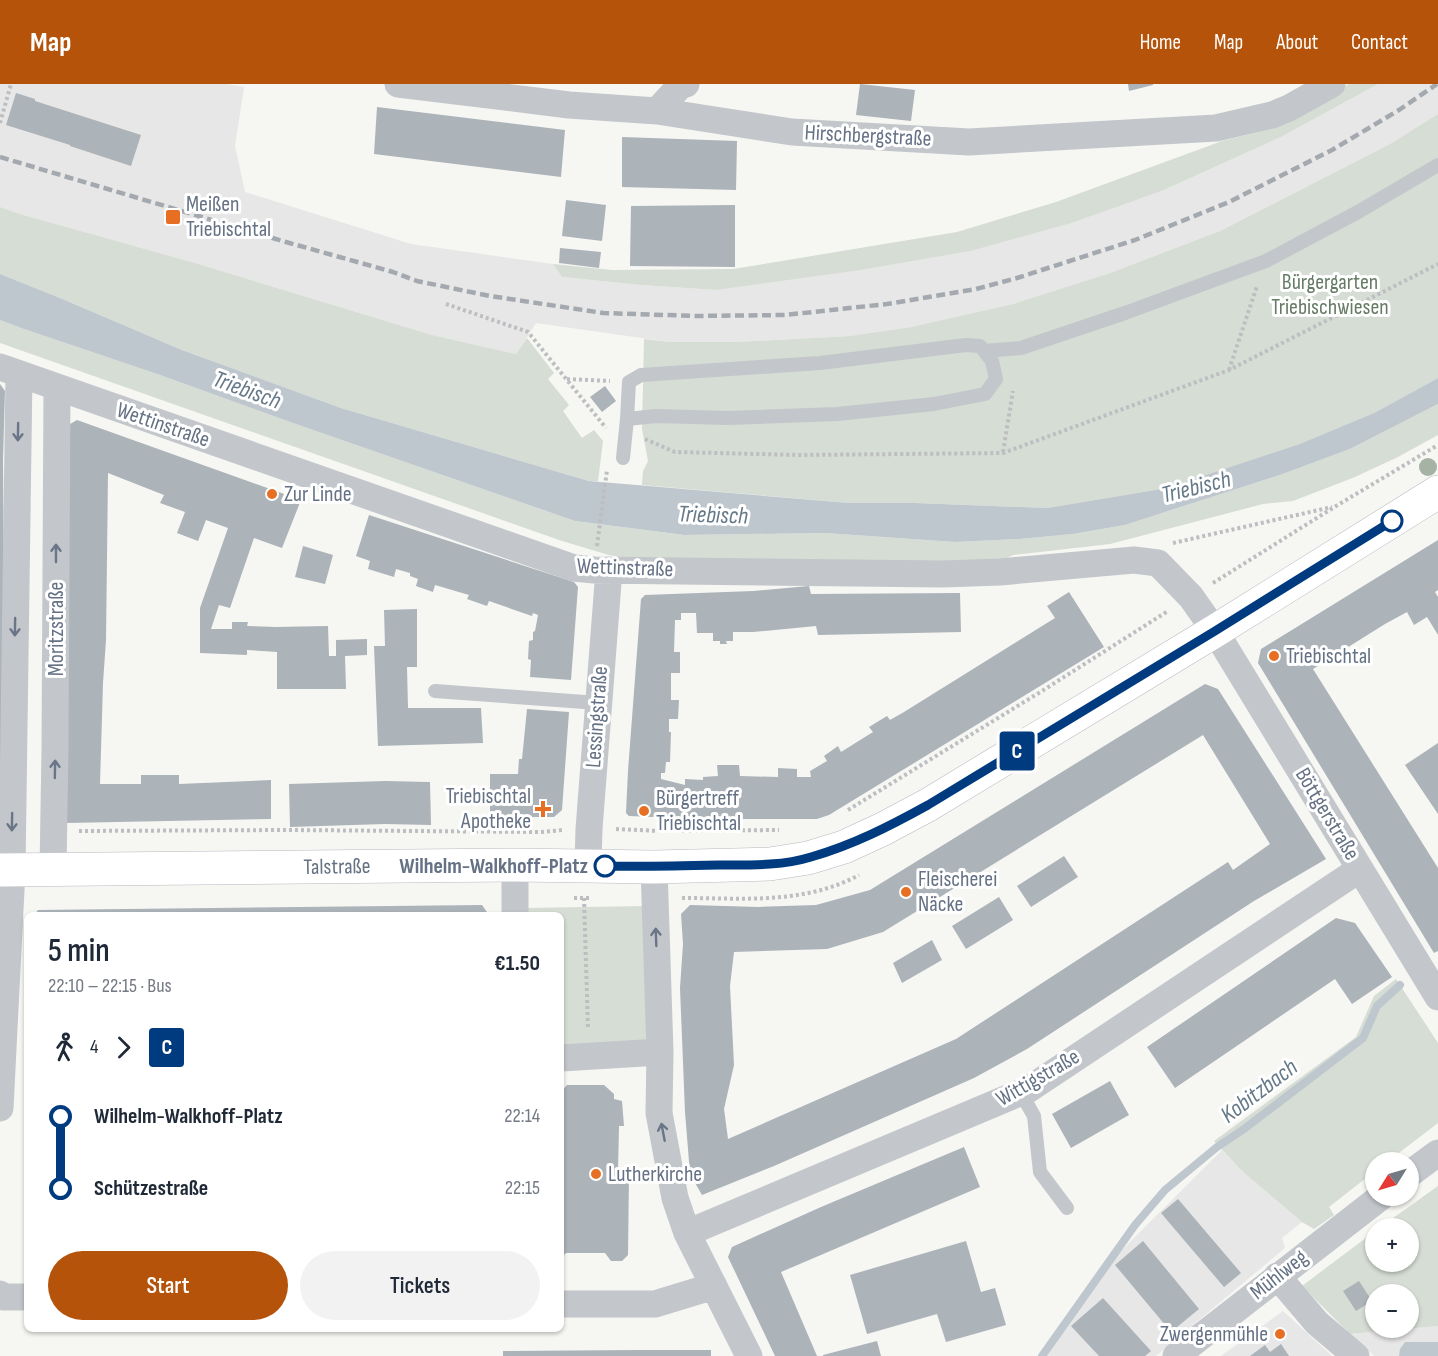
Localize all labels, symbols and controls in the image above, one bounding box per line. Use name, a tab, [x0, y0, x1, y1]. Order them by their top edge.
text: Map	[30, 26, 71, 59]
text: Home	[1140, 30, 1181, 55]
text: Map	[1214, 30, 1243, 55]
text: About	[1276, 30, 1318, 55]
text: Contact	[1351, 30, 1408, 55]
street label: Hirschbergstraße	[804, 119, 932, 153]
place label: Meißen Triebischtal	[186, 191, 271, 243]
marker: Meißen Triebischtal	[164, 208, 182, 226]
park label: Bürgergarten Triebischwiesen	[1271, 269, 1389, 321]
water label: Triebisch	[209, 364, 285, 416]
street label: Wettinstraße	[113, 396, 213, 454]
one-way arrow	[12, 422, 24, 442]
water label: Triebisch	[1158, 464, 1234, 510]
place label: Zur Linde	[284, 481, 352, 508]
marker: Zur Linde	[265, 487, 279, 501]
water label: Triebisch	[677, 499, 749, 531]
unlabelled marker	[1381, 510, 1403, 532]
one-way arrow	[50, 544, 62, 564]
street label: Wettinstraße	[576, 553, 674, 583]
street label: Moritzstraße	[43, 582, 70, 676]
one-way arrow	[9, 617, 21, 637]
place label: Triebischtal	[1286, 643, 1371, 670]
marker: Triebischtal	[1267, 649, 1281, 663]
street label: Lessingstraße	[580, 665, 614, 769]
line badge: C	[998, 732, 1036, 770]
text: C	[1012, 739, 1022, 764]
one-way arrow	[49, 760, 61, 780]
street label: Böttgerstraße	[1289, 763, 1365, 865]
place label: Triebischtal Apotheke	[446, 783, 531, 835]
place label: Bürgertreff Triebischtal	[656, 785, 741, 837]
marker: Triebischtal Apotheke	[536, 802, 550, 816]
marker: Bürgertreff Triebischtal	[637, 804, 651, 818]
one-way arrow	[7, 812, 18, 832]
street label: Talstraße	[303, 853, 371, 881]
place label: Wilhelm-Walkhoff-Platz	[399, 853, 589, 880]
marker: Wilhelm-Walkhoff-Platz	[594, 855, 616, 877]
place label: Fleischerei Näcke	[918, 866, 997, 918]
marker: Fleischerei Näcke	[899, 885, 913, 899]
one-way arrow	[650, 928, 662, 948]
text: 5 min	[48, 931, 110, 971]
text: €1.50	[494, 950, 540, 977]
text: 22:10 – 22:15 · Bus	[48, 974, 172, 998]
icon: walk	[48, 1031, 81, 1064]
icon: forward	[107, 1031, 140, 1064]
text: 4	[90, 1035, 98, 1059]
text: C	[161, 1035, 172, 1060]
street label: Wittigstraße	[991, 1043, 1085, 1113]
water label: Kobitzbach	[1215, 1053, 1303, 1129]
text: Wilhelm-Walkhoff-Platz	[94, 1103, 283, 1130]
text: 22:14	[504, 1104, 540, 1128]
one-way arrow	[657, 1122, 668, 1142]
north arrow	[1365, 1152, 1419, 1206]
map controls	[1365, 1152, 1419, 1338]
place label: Lutherkirche	[608, 1161, 702, 1188]
marker: Lutherkirche	[589, 1167, 603, 1181]
text: Schützestraße	[94, 1175, 208, 1202]
text: 22:15	[505, 1176, 540, 1200]
button: +	[1365, 1218, 1419, 1272]
street label: Mühlweg	[1245, 1244, 1313, 1306]
button: Start	[48, 1251, 288, 1320]
button: Tickets	[300, 1251, 540, 1320]
button: −	[1365, 1284, 1419, 1338]
place label: Zwergenmühle	[1160, 1321, 1268, 1348]
marker: Zwergenmühle	[1273, 1327, 1287, 1341]

